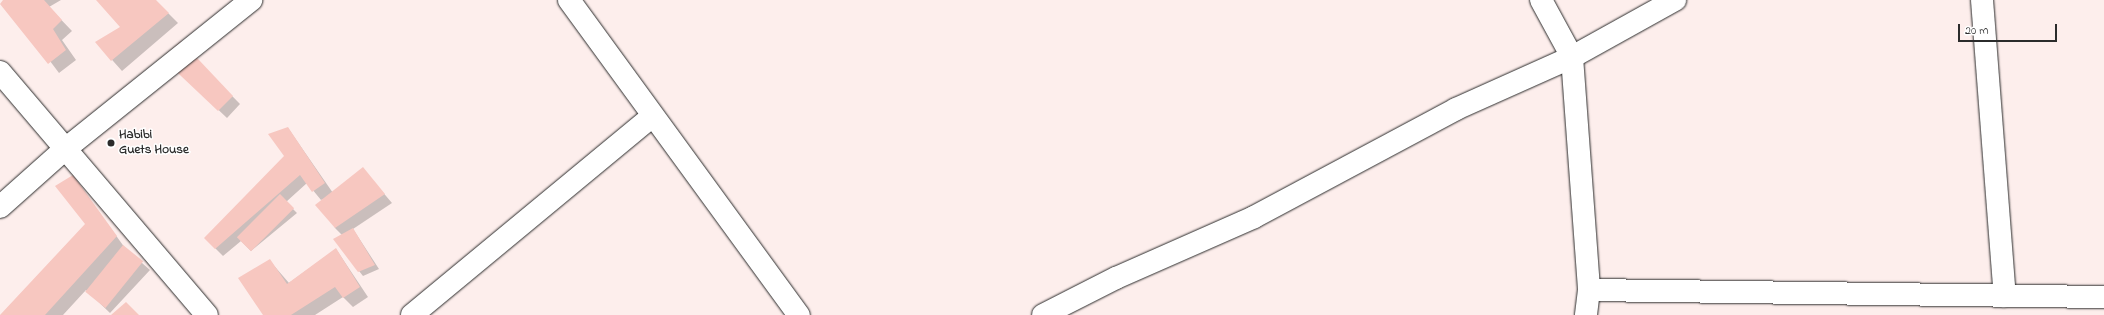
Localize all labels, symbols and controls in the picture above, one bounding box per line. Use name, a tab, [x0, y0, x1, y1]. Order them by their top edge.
scale bar	[1960, 16, 2059, 42]
text: 20 m	[1965, 22, 1988, 40]
place label: Habibi Guets House	[119, 128, 189, 159]
marker: Habibi Guets House	[106, 138, 116, 148]

